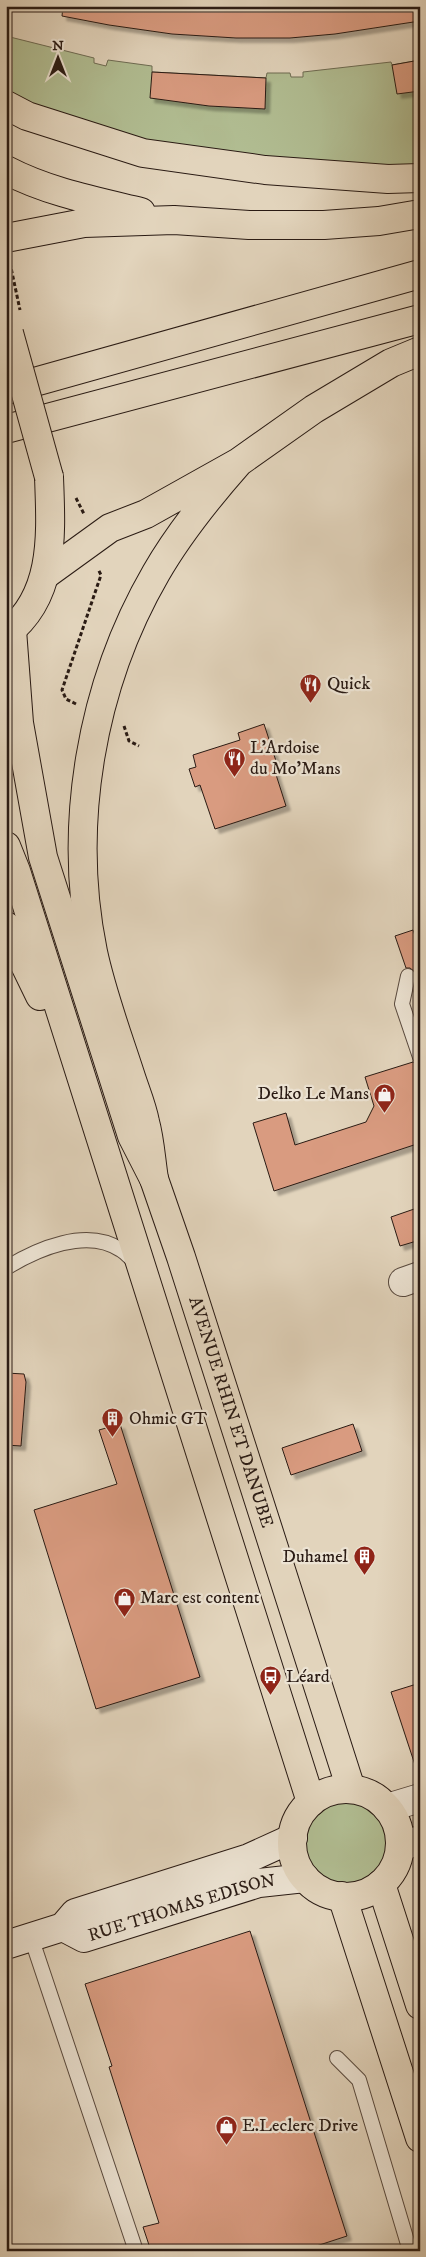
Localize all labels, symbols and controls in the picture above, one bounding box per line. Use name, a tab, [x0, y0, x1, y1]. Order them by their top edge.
north arrow	[32, 32, 82, 82]
text: N	[52, 37, 64, 55]
restaurant icon: Quick	[299, 672, 323, 703]
place label: Quick	[327, 673, 370, 695]
place label: L'Ardoise du Mo'Mans	[250, 737, 341, 780]
restaurant icon: L'Ardoise du Mo'Mans	[222, 746, 246, 777]
shop icon: Delko Le Mans	[373, 1082, 397, 1113]
place label: Delko Le Mans	[258, 1083, 369, 1105]
street label: AVENUE RHIN ET DANUBE	[183, 1294, 278, 1531]
building icon: Ohmic GT	[101, 1407, 125, 1438]
place label: Ohmic GT	[129, 1408, 207, 1430]
building icon: Duhamel	[352, 1545, 376, 1576]
place label: Duhamel	[282, 1546, 349, 1568]
shop icon: Marc est content	[112, 1586, 136, 1617]
place label: Marc est content	[140, 1587, 260, 1609]
bus stop icon: Léard	[258, 1665, 282, 1696]
place label: Léard	[286, 1666, 330, 1688]
street label: RUE THOMAS EDISON	[85, 1870, 277, 1947]
shop icon: E.Leclerc Drive	[214, 2114, 238, 2145]
place label: E.Leclerc Drive	[242, 2115, 358, 2137]

